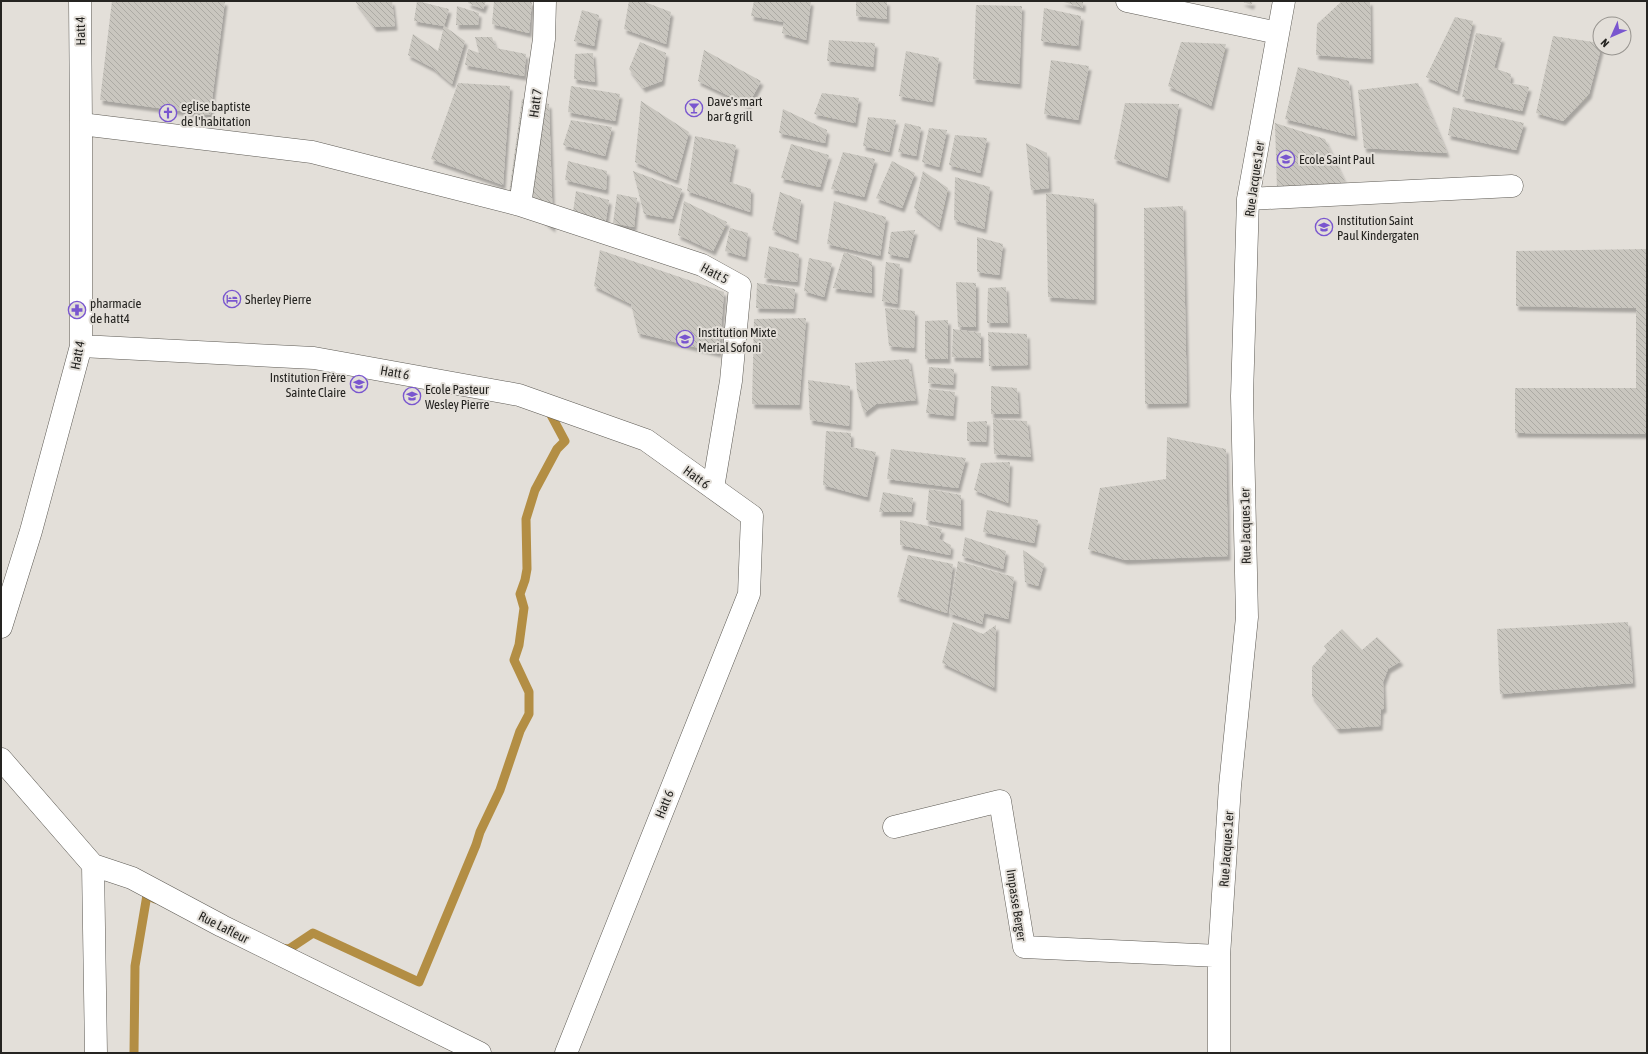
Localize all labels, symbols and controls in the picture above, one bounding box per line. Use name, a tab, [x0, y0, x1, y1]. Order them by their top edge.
street label: Hatt 4	[73, 16, 88, 46]
north arrow	[1592, 16, 1632, 56]
text: N	[1598, 37, 1611, 50]
street label: Hatt 7	[526, 88, 545, 118]
place label: Dave's mart bar & grill	[707, 94, 763, 124]
bar icon: Dave's mart bar & grill	[684, 98, 704, 118]
place label: eglise baptiste de l'habitation	[181, 99, 251, 129]
church icon: eglise baptiste de l'habitation	[158, 103, 178, 123]
street label: Rue Jacques 1er	[1242, 140, 1267, 218]
school or university icon: Ecole Saint Paul	[1276, 149, 1296, 169]
place label: Ecole Saint Paul	[1299, 152, 1375, 167]
place label: Institution Saint Paul Kindergaten	[1337, 213, 1419, 243]
school or university icon: Institution Saint Paul Kindergaten	[1314, 217, 1334, 237]
street label: Hatt 5	[698, 260, 731, 287]
hotel icon: Sherley Pierre	[222, 289, 242, 309]
place label: Sherley Pierre	[245, 292, 311, 307]
place label: pharmacie de hatt4	[90, 296, 142, 326]
pharmacy icon: pharmacie de hatt4	[67, 300, 87, 320]
place label: Institution Mixte Merial Sofoni	[698, 325, 776, 355]
school or university icon: Institution Mixte Merial Sofoni	[675, 329, 695, 349]
street label: Hatt 4	[67, 339, 88, 371]
street label: Hatt 6	[379, 363, 410, 382]
place label: Institution Frère Sainte Claire	[270, 370, 346, 400]
school or university icon: Institution Frère Sainte Claire	[349, 374, 369, 394]
place label: Ecole Pasteur Wesley Pierre	[425, 382, 489, 412]
school or university icon: Ecole Pasteur Wesley Pierre	[402, 386, 422, 406]
street label: Hatt 6	[681, 463, 713, 492]
street label: Rue Jacques 1er	[1237, 488, 1254, 564]
street label: Hatt 6	[652, 788, 677, 820]
street label: Rue Jacques 1er	[1216, 810, 1237, 887]
street label: Impasse Berger	[1003, 868, 1030, 942]
street label: Rue Lafleur	[196, 908, 252, 947]

